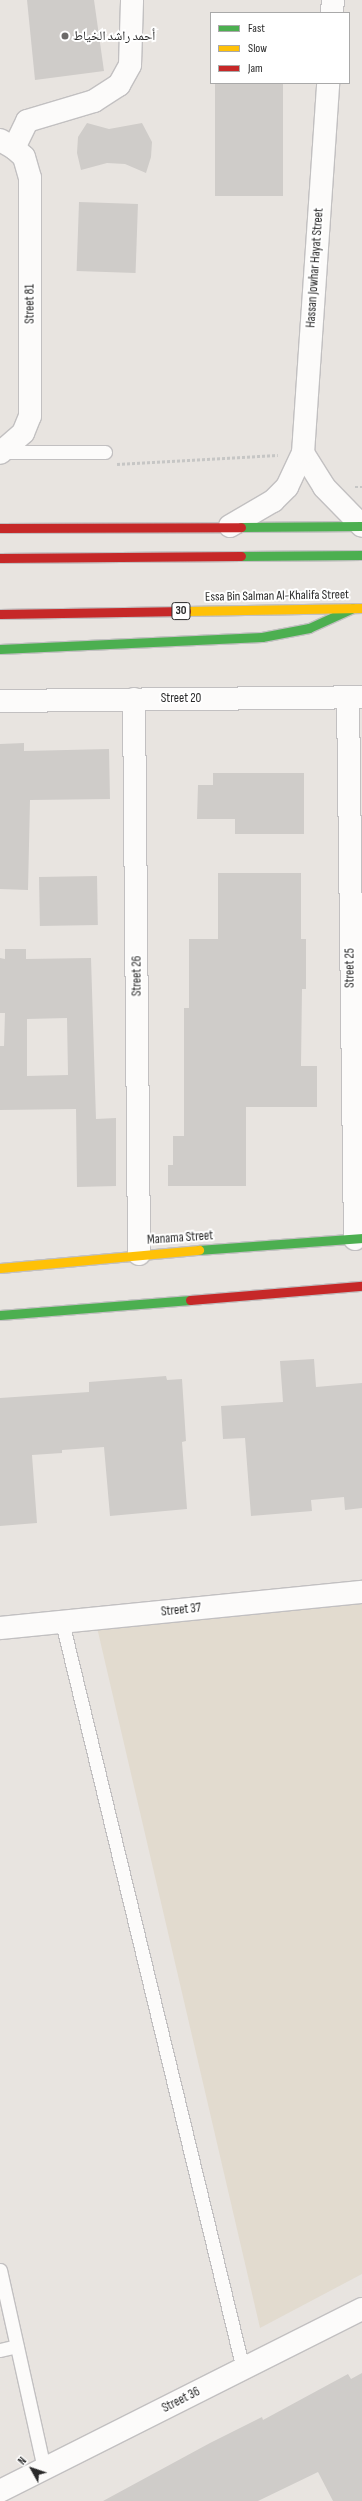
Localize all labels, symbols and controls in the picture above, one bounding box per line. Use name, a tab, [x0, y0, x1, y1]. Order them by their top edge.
legend	[210, 12, 350, 84]
text: Fast	[248, 21, 265, 36]
place label: أحمد راشد الخياط	[73, 28, 155, 44]
marker: أحمد راشد الخياط	[60, 31, 70, 41]
text: Slow	[248, 41, 267, 56]
text: Jam	[248, 61, 263, 76]
street label: Hassan Jowhar Hayat Street	[303, 208, 327, 328]
street label: Street 81	[22, 284, 38, 324]
street label: Essa Bin Salman Al-Khalifa Street	[205, 587, 349, 605]
road number: 30	[171, 601, 191, 621]
street label: Street 20	[161, 690, 201, 706]
street label: Street 25	[342, 948, 358, 988]
street label: Street 26	[129, 956, 145, 996]
street label: Manama Street	[146, 1228, 214, 1248]
street label: Street 37	[160, 1600, 202, 1620]
street label: Street 36	[159, 2384, 203, 2416]
north arrow	[12, 2449, 52, 2489]
text: N	[16, 2455, 29, 2467]

